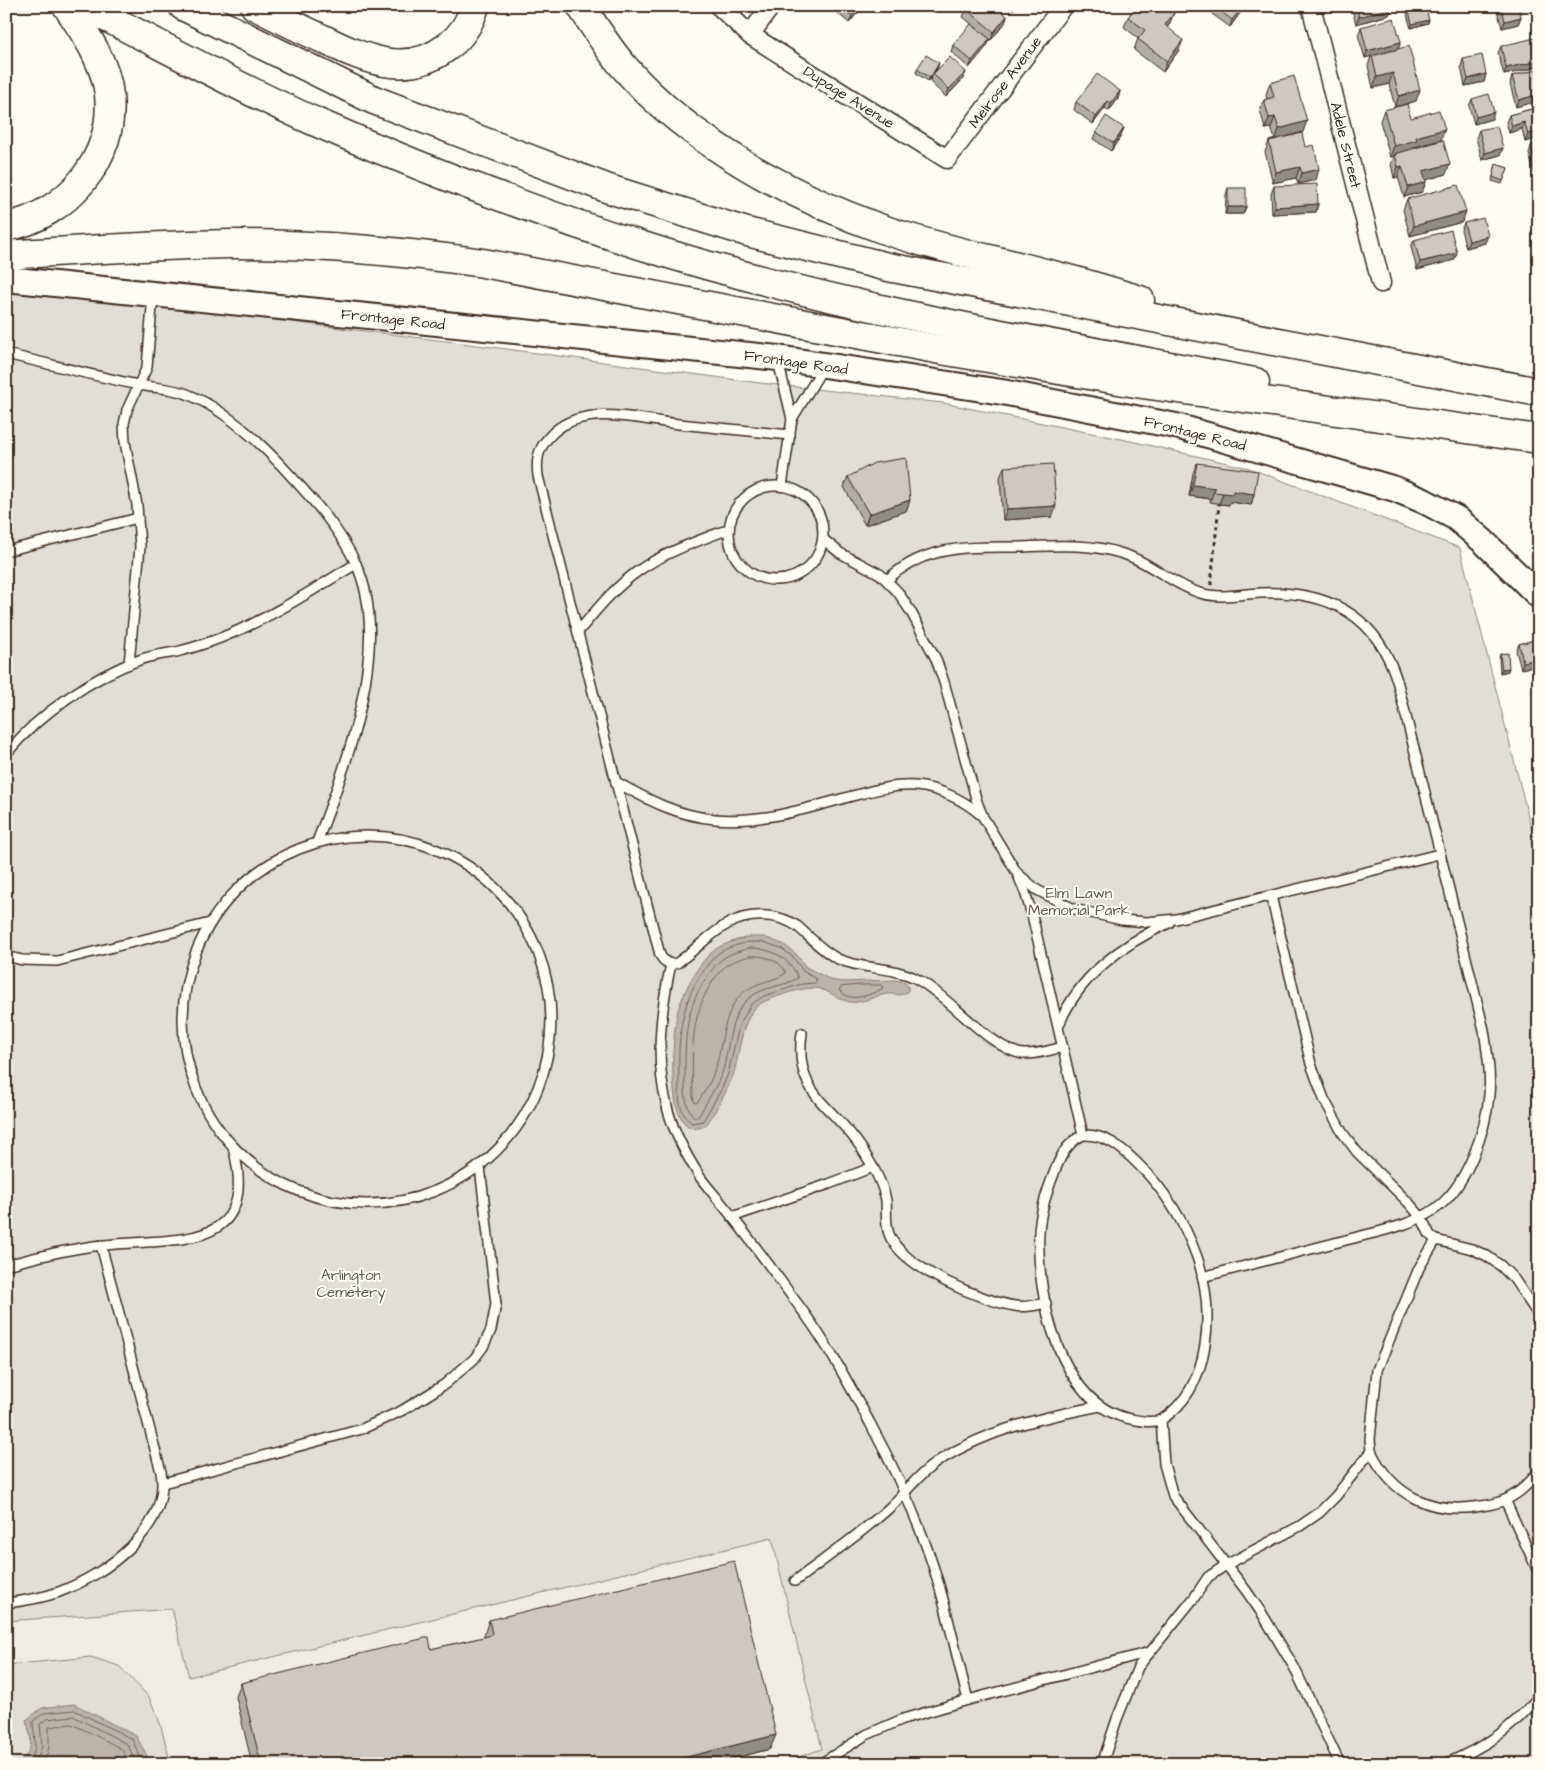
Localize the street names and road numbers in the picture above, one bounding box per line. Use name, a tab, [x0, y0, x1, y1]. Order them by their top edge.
street label: Melrose Avenue	[964, 32, 1047, 133]
street label: Dupage Avenue	[799, 61, 898, 135]
street label: Adele Street	[1325, 100, 1366, 190]
street label: Frontage Road	[340, 304, 446, 336]
street label: Frontage Road	[743, 345, 849, 381]
street label: Frontage Road	[1141, 411, 1248, 457]

